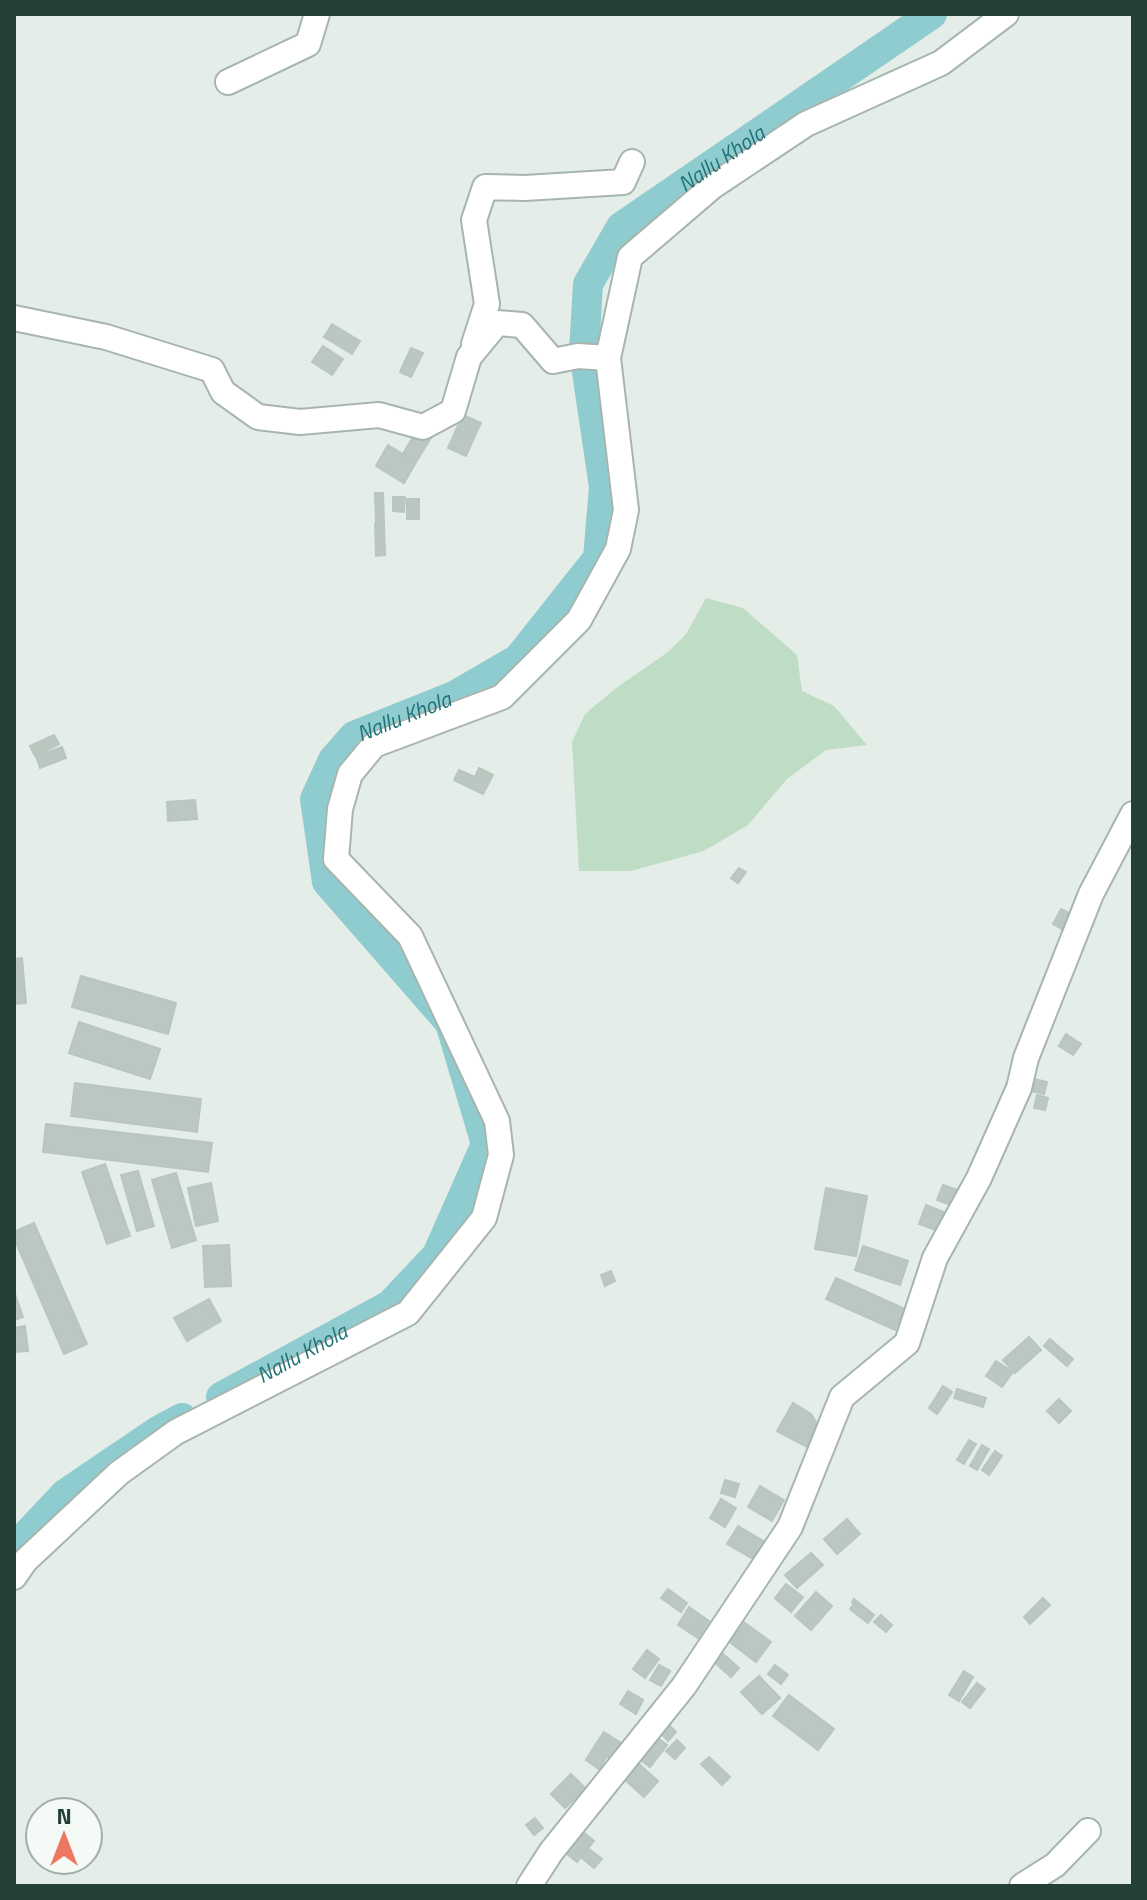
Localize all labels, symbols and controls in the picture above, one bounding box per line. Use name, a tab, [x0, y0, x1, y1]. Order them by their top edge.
water label: Nallu Khola	[671, 115, 773, 200]
water label: Nallu Khola	[351, 681, 458, 750]
water label: Nallu Khola	[250, 1313, 355, 1392]
north arrow	[24, 1796, 104, 1876]
text: N	[56, 1799, 72, 1833]

